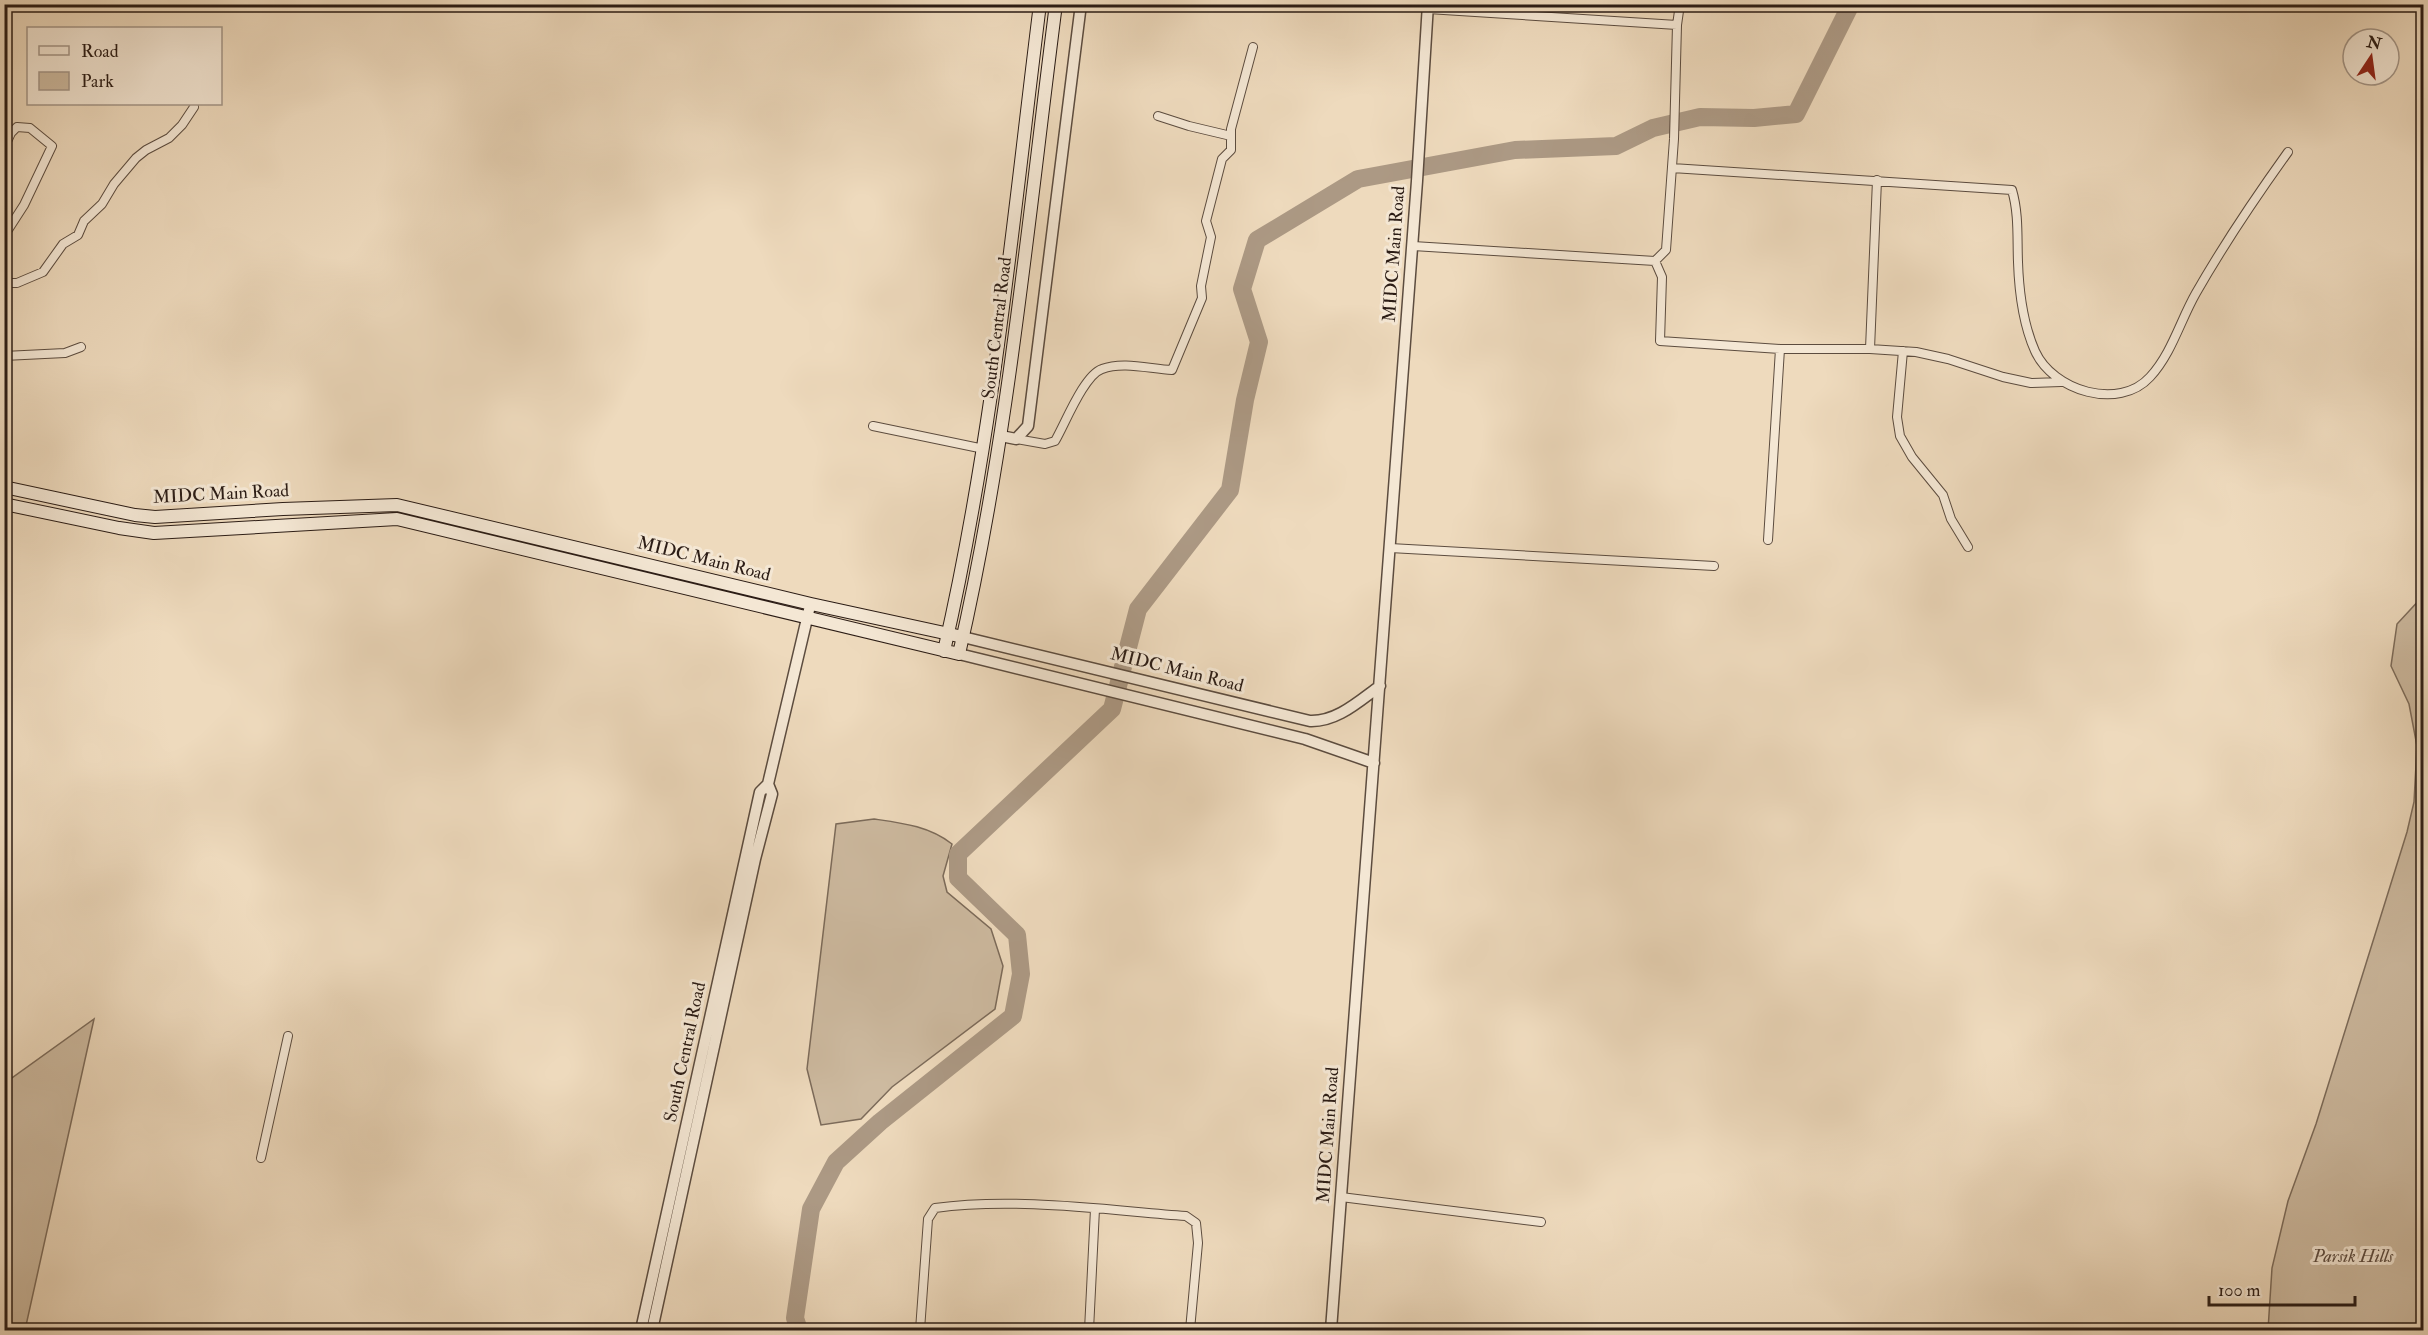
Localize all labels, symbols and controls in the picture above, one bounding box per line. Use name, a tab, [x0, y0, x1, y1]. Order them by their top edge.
legend	[27, 27, 222, 105]
north arrow	[2341, 27, 2401, 87]
text: N	[2364, 32, 2384, 55]
text: Road	[81, 40, 119, 63]
text: Park	[81, 70, 114, 93]
street label: MIDC Main Road	[1378, 185, 1410, 323]
street label: South Central Road	[977, 256, 1017, 400]
street label: MIDC Main Road	[152, 479, 290, 509]
street label: MIDC Main Road	[635, 531, 773, 587]
street label: MIDC Main Road	[1108, 642, 1246, 698]
street label: South Central Road	[659, 980, 711, 1124]
street label: MIDC Main Road	[1312, 1066, 1344, 1204]
park label: Parsik Hills	[2312, 1245, 2394, 1268]
scale bar	[2209, 1269, 2354, 1307]
text: 100 m	[2218, 1279, 2261, 1302]

